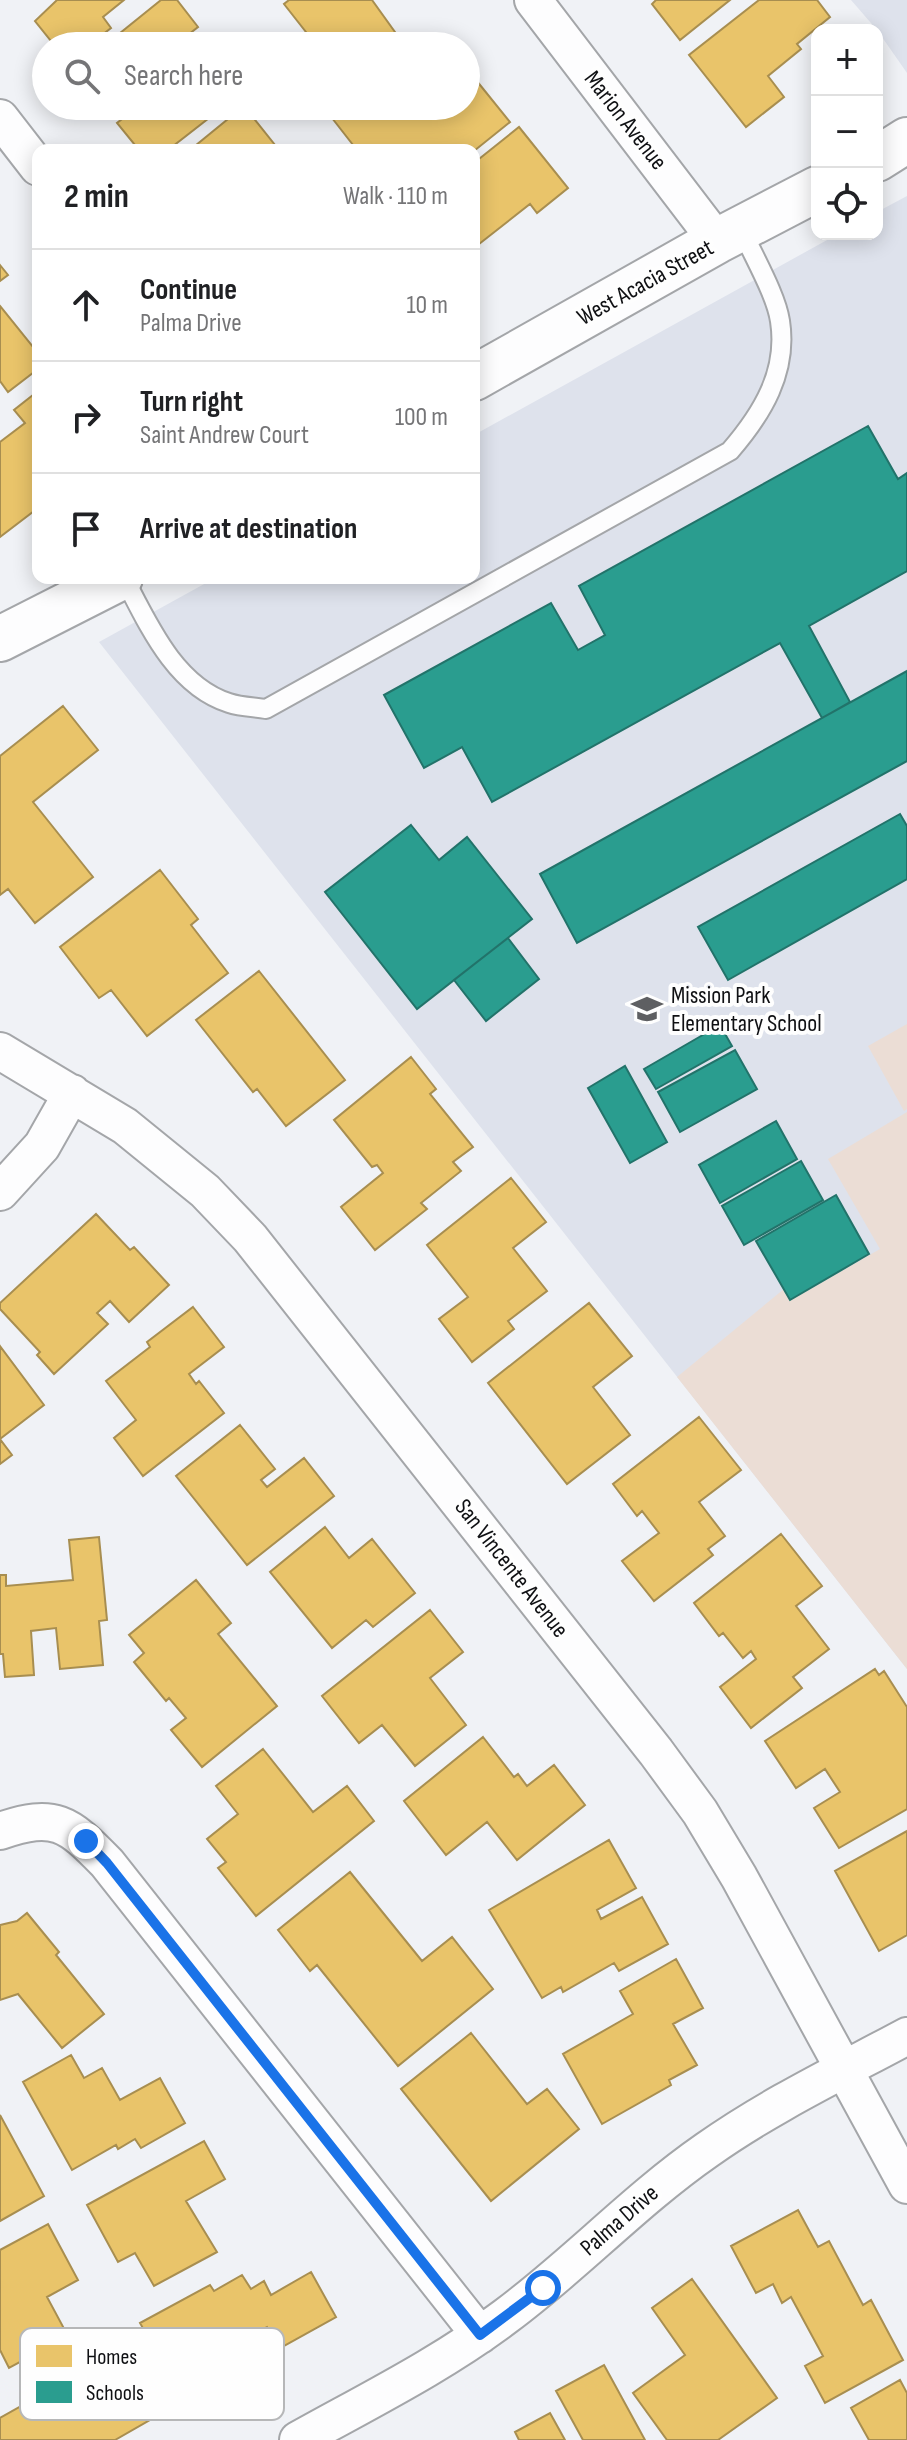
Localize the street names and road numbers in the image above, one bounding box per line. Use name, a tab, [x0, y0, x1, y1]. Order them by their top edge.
street label: Marion Avenue	[578, 65, 673, 176]
street label: West Acacia Street	[572, 233, 719, 332]
street label: San Vincente Avenue	[448, 1493, 575, 1643]
street label: Palma Drive	[574, 2179, 664, 2262]

